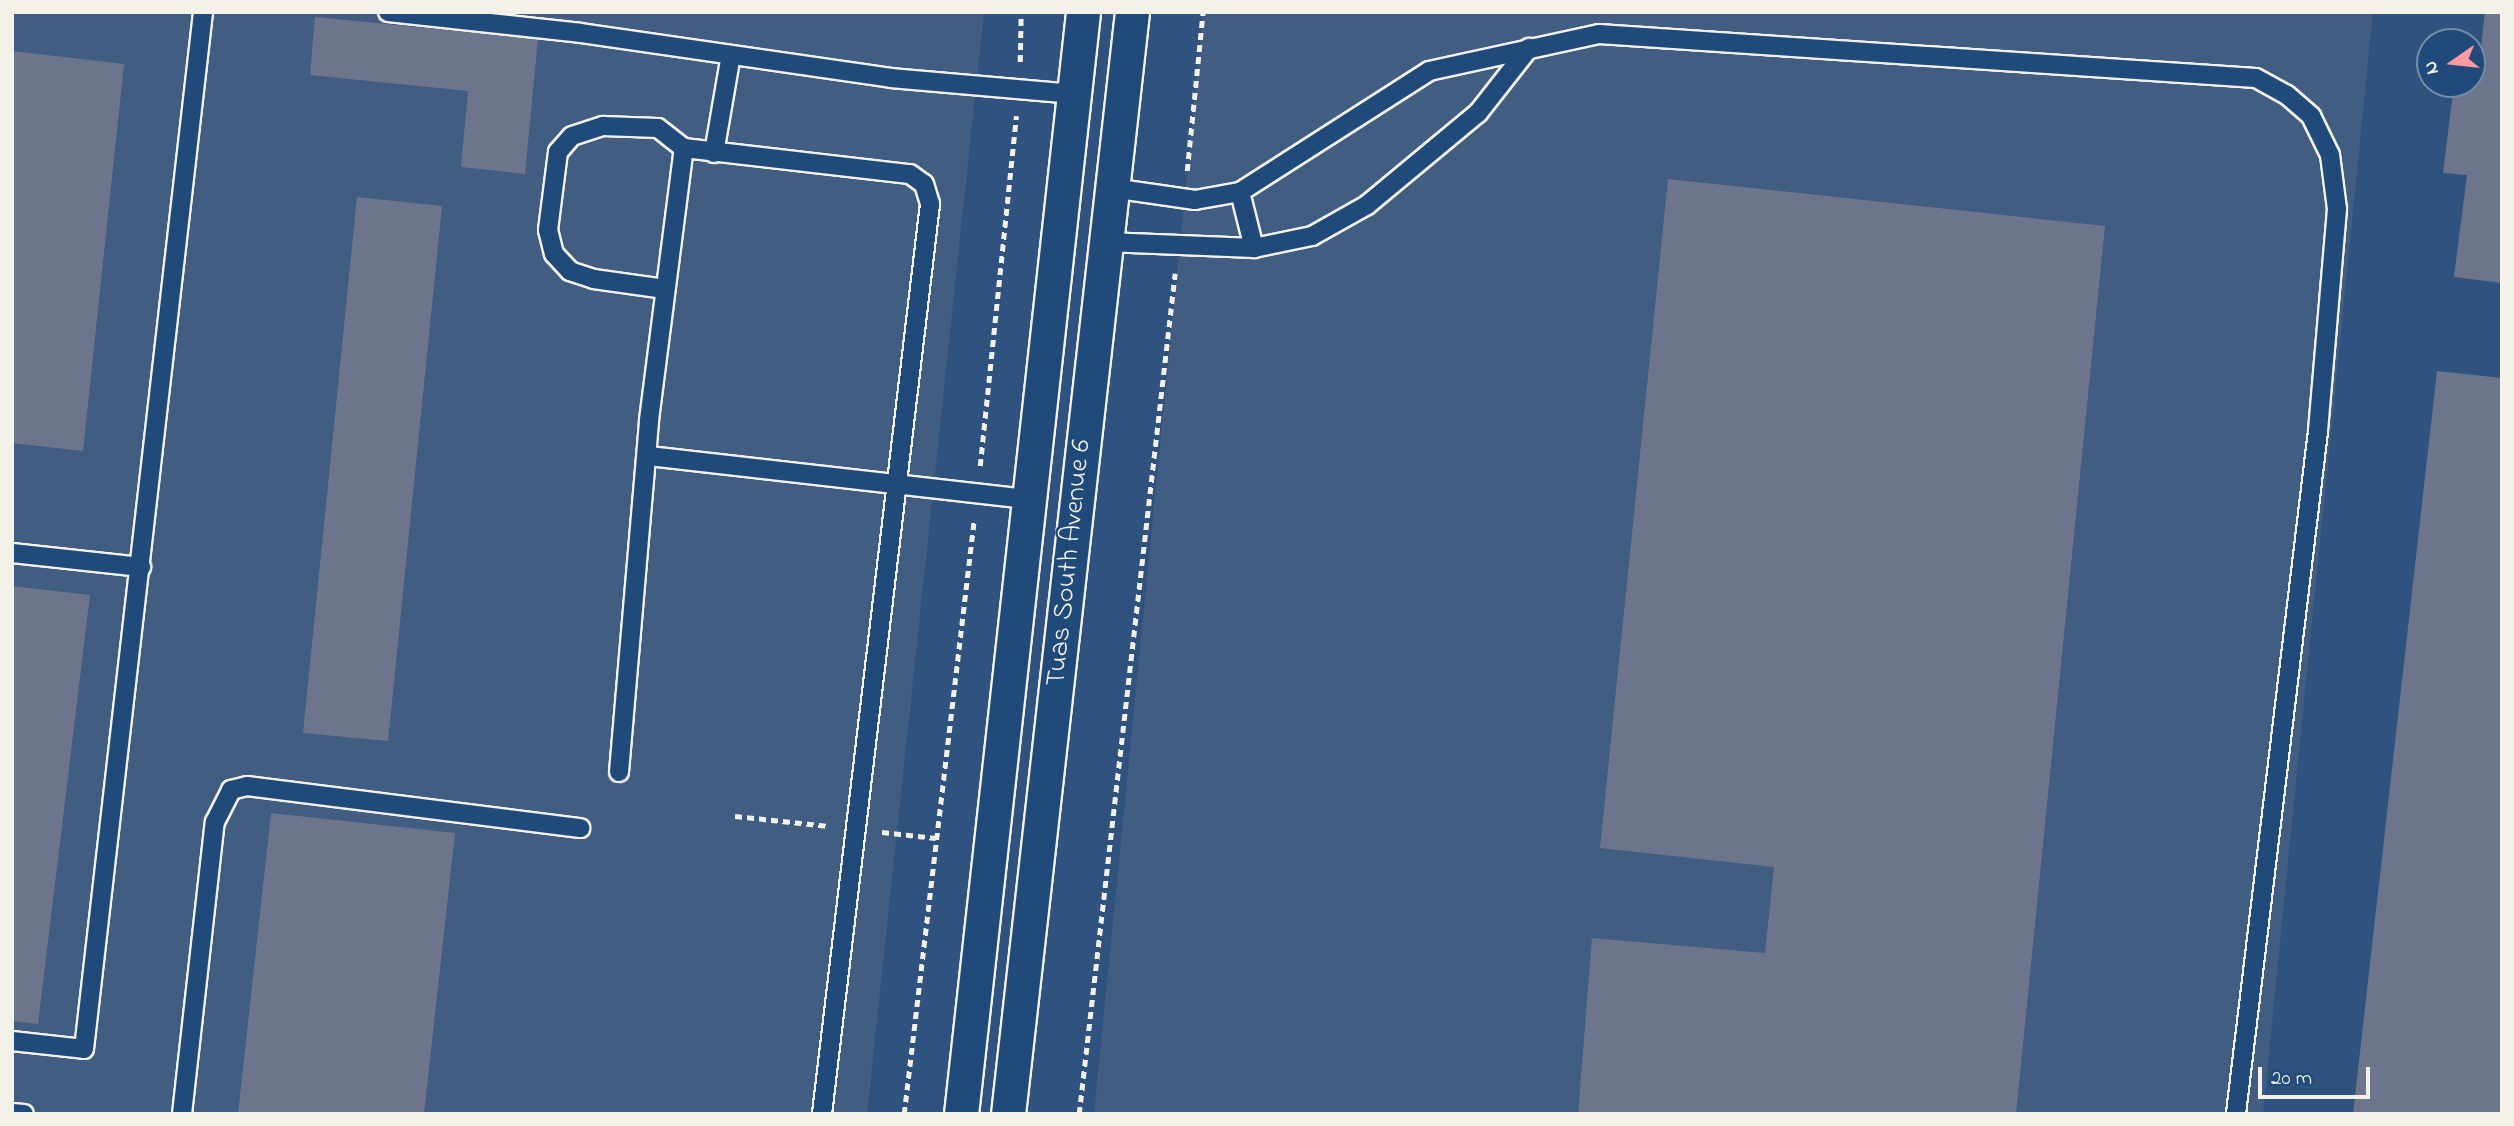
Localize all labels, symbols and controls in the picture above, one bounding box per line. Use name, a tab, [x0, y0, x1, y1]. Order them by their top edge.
north arrow	[2416, 28, 2486, 98]
text: N	[2417, 58, 2447, 77]
street label: Tuas South Avenue 6	[1040, 438, 1100, 688]
scale bar	[2262, 1052, 2374, 1096]
text: 20 m	[2271, 1064, 2312, 1094]

